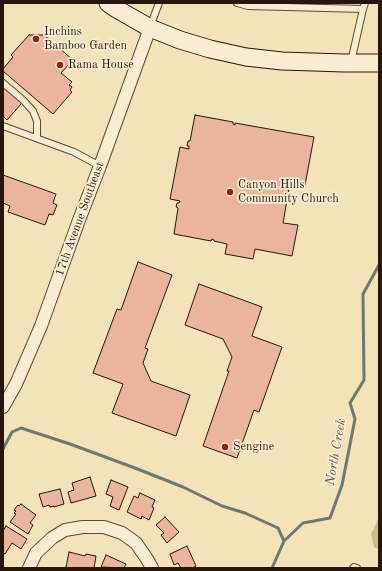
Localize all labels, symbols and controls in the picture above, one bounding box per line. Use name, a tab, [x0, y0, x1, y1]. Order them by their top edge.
place label: Inchins Bamboo Garden	[44, 25, 127, 53]
marker: Inchins Bamboo Garden	[31, 34, 41, 44]
place label: Rama House	[68, 58, 134, 72]
marker: Rama House	[55, 60, 65, 70]
street label: 17th Avenue Southeast	[53, 160, 107, 278]
place label: Canyon Hills Community Church	[238, 178, 339, 206]
marker: Canyon Hills Community Church	[225, 187, 235, 197]
water label: North Creek	[322, 417, 350, 487]
place label: Sengine	[233, 440, 274, 454]
marker: Sengine	[220, 442, 230, 452]

